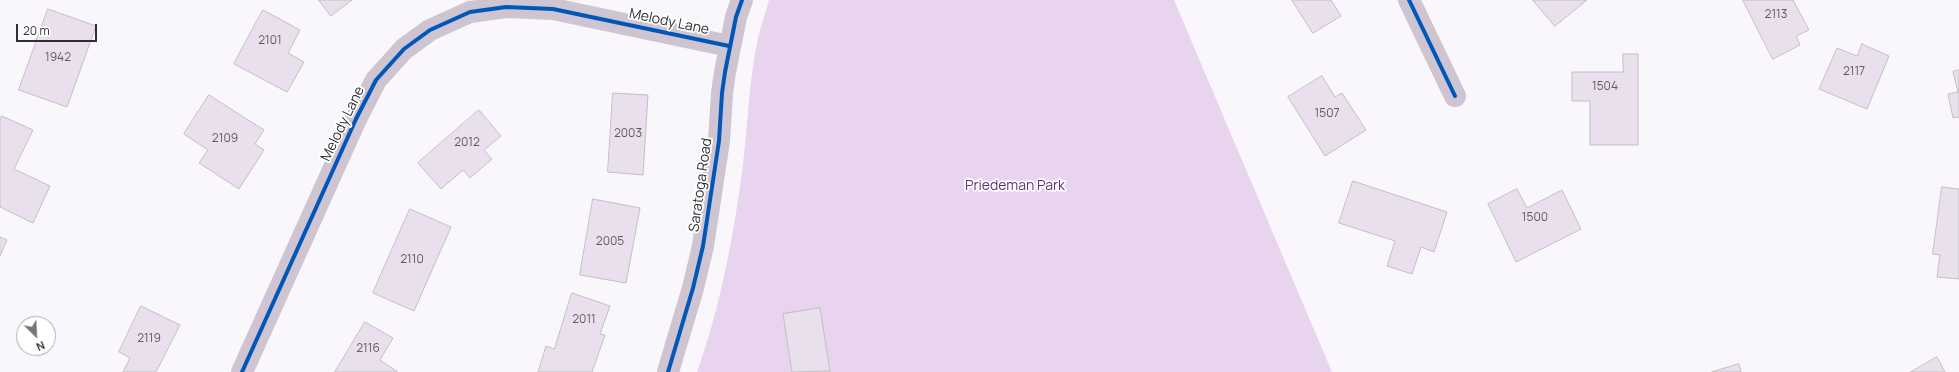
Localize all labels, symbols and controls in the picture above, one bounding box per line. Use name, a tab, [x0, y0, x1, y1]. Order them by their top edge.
street label: Melody Lane	[627, 5, 711, 39]
house number: 2113	[1765, 8, 1787, 22]
scale bar	[18, 16, 99, 42]
text: 20 m	[23, 22, 50, 39]
house number: 2101	[258, 34, 282, 48]
house number: 1942	[45, 51, 71, 65]
house number: 2117	[1843, 65, 1865, 79]
house number: 1504	[1592, 80, 1618, 94]
street label: Melody Lane	[318, 84, 368, 164]
house number: 1507	[1315, 107, 1339, 121]
house number: 2003	[614, 127, 642, 141]
house number: 2109	[212, 132, 238, 146]
house number: 2012	[454, 136, 480, 150]
street label: Saratoga Road	[686, 137, 716, 233]
park label: Priedeman Park	[965, 178, 1065, 194]
house number: 1500	[1522, 211, 1548, 225]
house number: 2005	[596, 235, 624, 249]
house number: 2110	[400, 253, 424, 267]
house number: 2011	[572, 313, 596, 327]
north arrow	[16, 316, 56, 356]
house number: 2119	[137, 332, 161, 346]
text: N	[34, 338, 47, 355]
house number: 2116	[356, 342, 380, 356]

